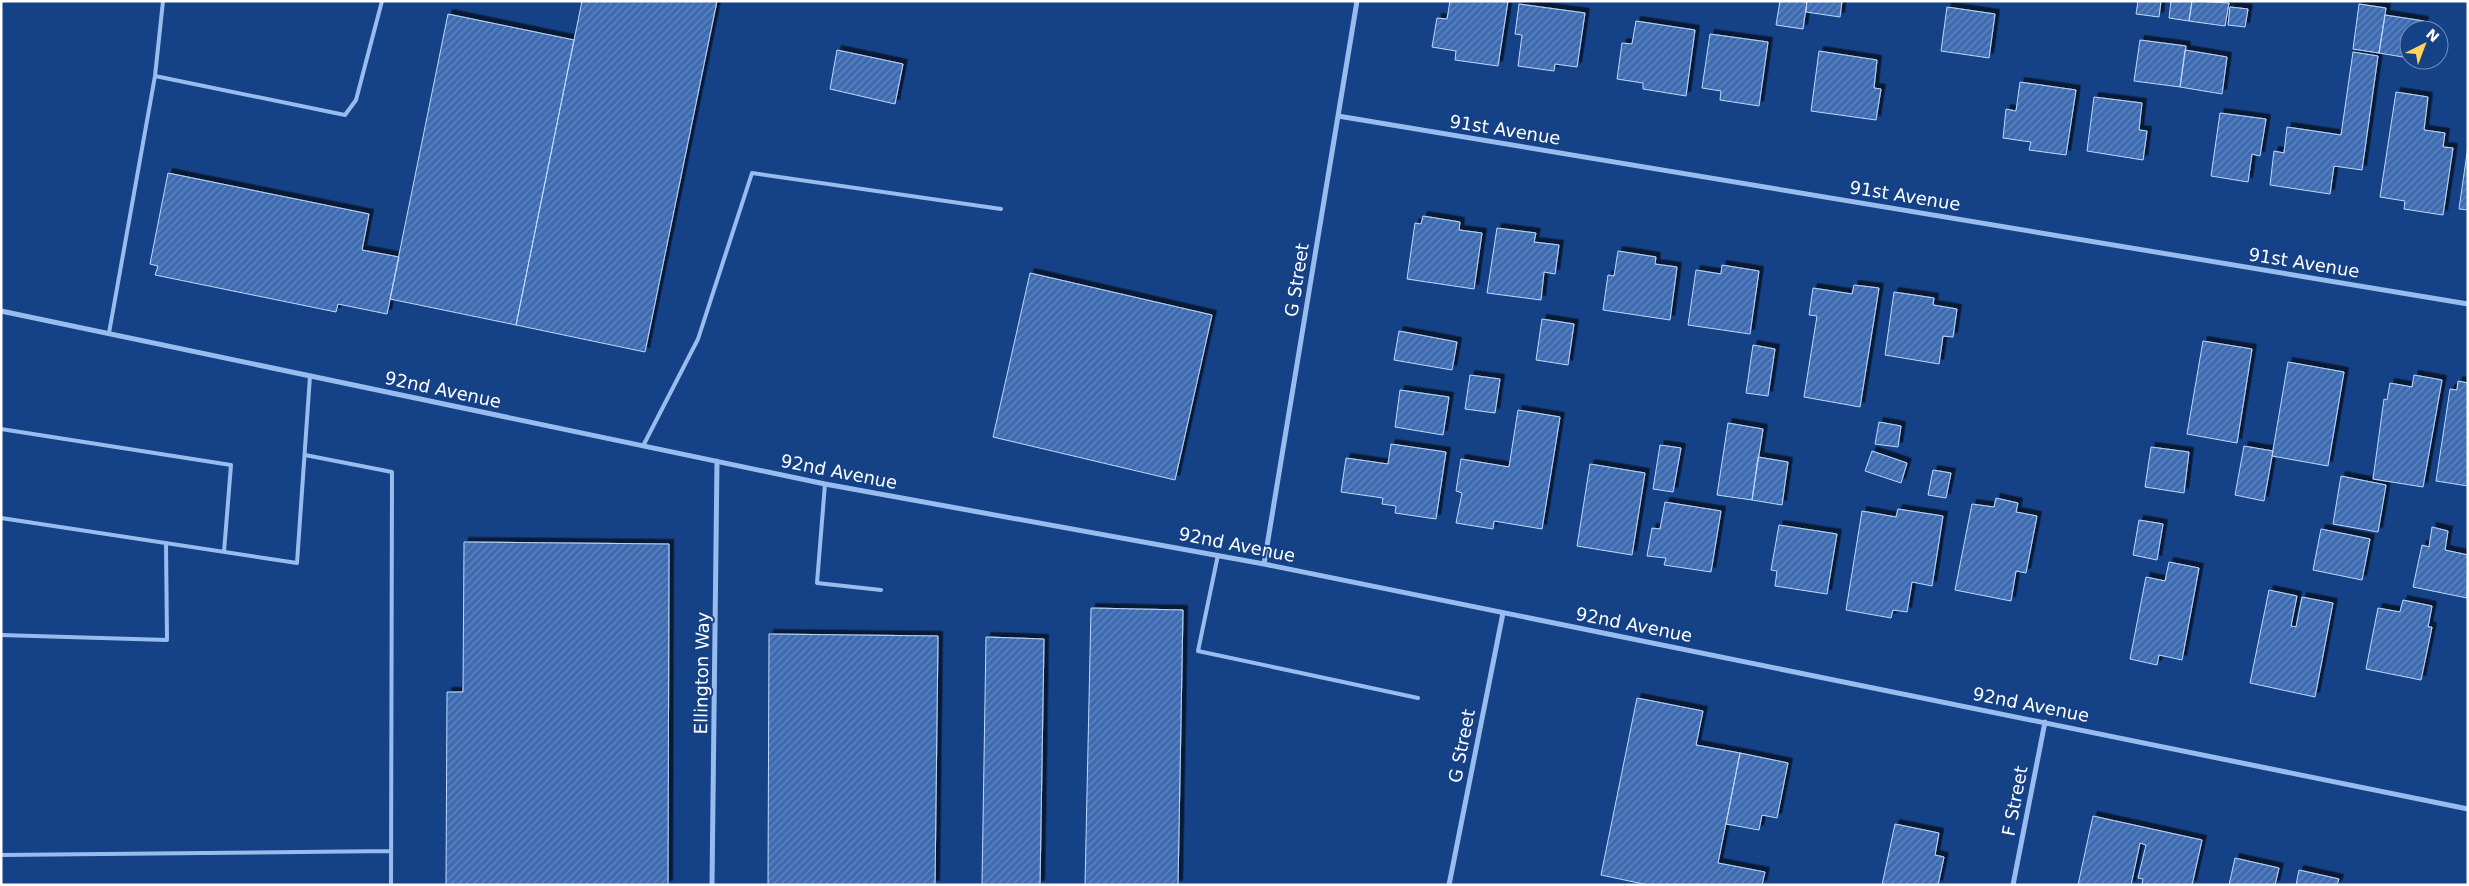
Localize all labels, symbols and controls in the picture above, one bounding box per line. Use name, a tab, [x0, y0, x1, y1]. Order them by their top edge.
north arrow	[2399, 20, 2449, 70]
text: N	[2423, 25, 2442, 45]
street label: 91st Avenue	[1448, 110, 1562, 149]
street label: 91st Avenue	[1848, 176, 1962, 215]
street label: G Street	[1280, 242, 1313, 318]
street label: 91st Avenue	[2247, 243, 2361, 282]
street label: 92nd Avenue	[383, 367, 503, 412]
street label: 92nd Avenue	[779, 450, 899, 493]
street label: 92nd Avenue	[1177, 523, 1297, 566]
street label: 92nd Avenue	[1574, 603, 1694, 646]
street label: Ellington Way	[690, 611, 713, 735]
street label: 92nd Avenue	[1971, 683, 2091, 726]
street label: G Street	[1444, 707, 1479, 784]
street label: F Street	[1997, 764, 2032, 838]

